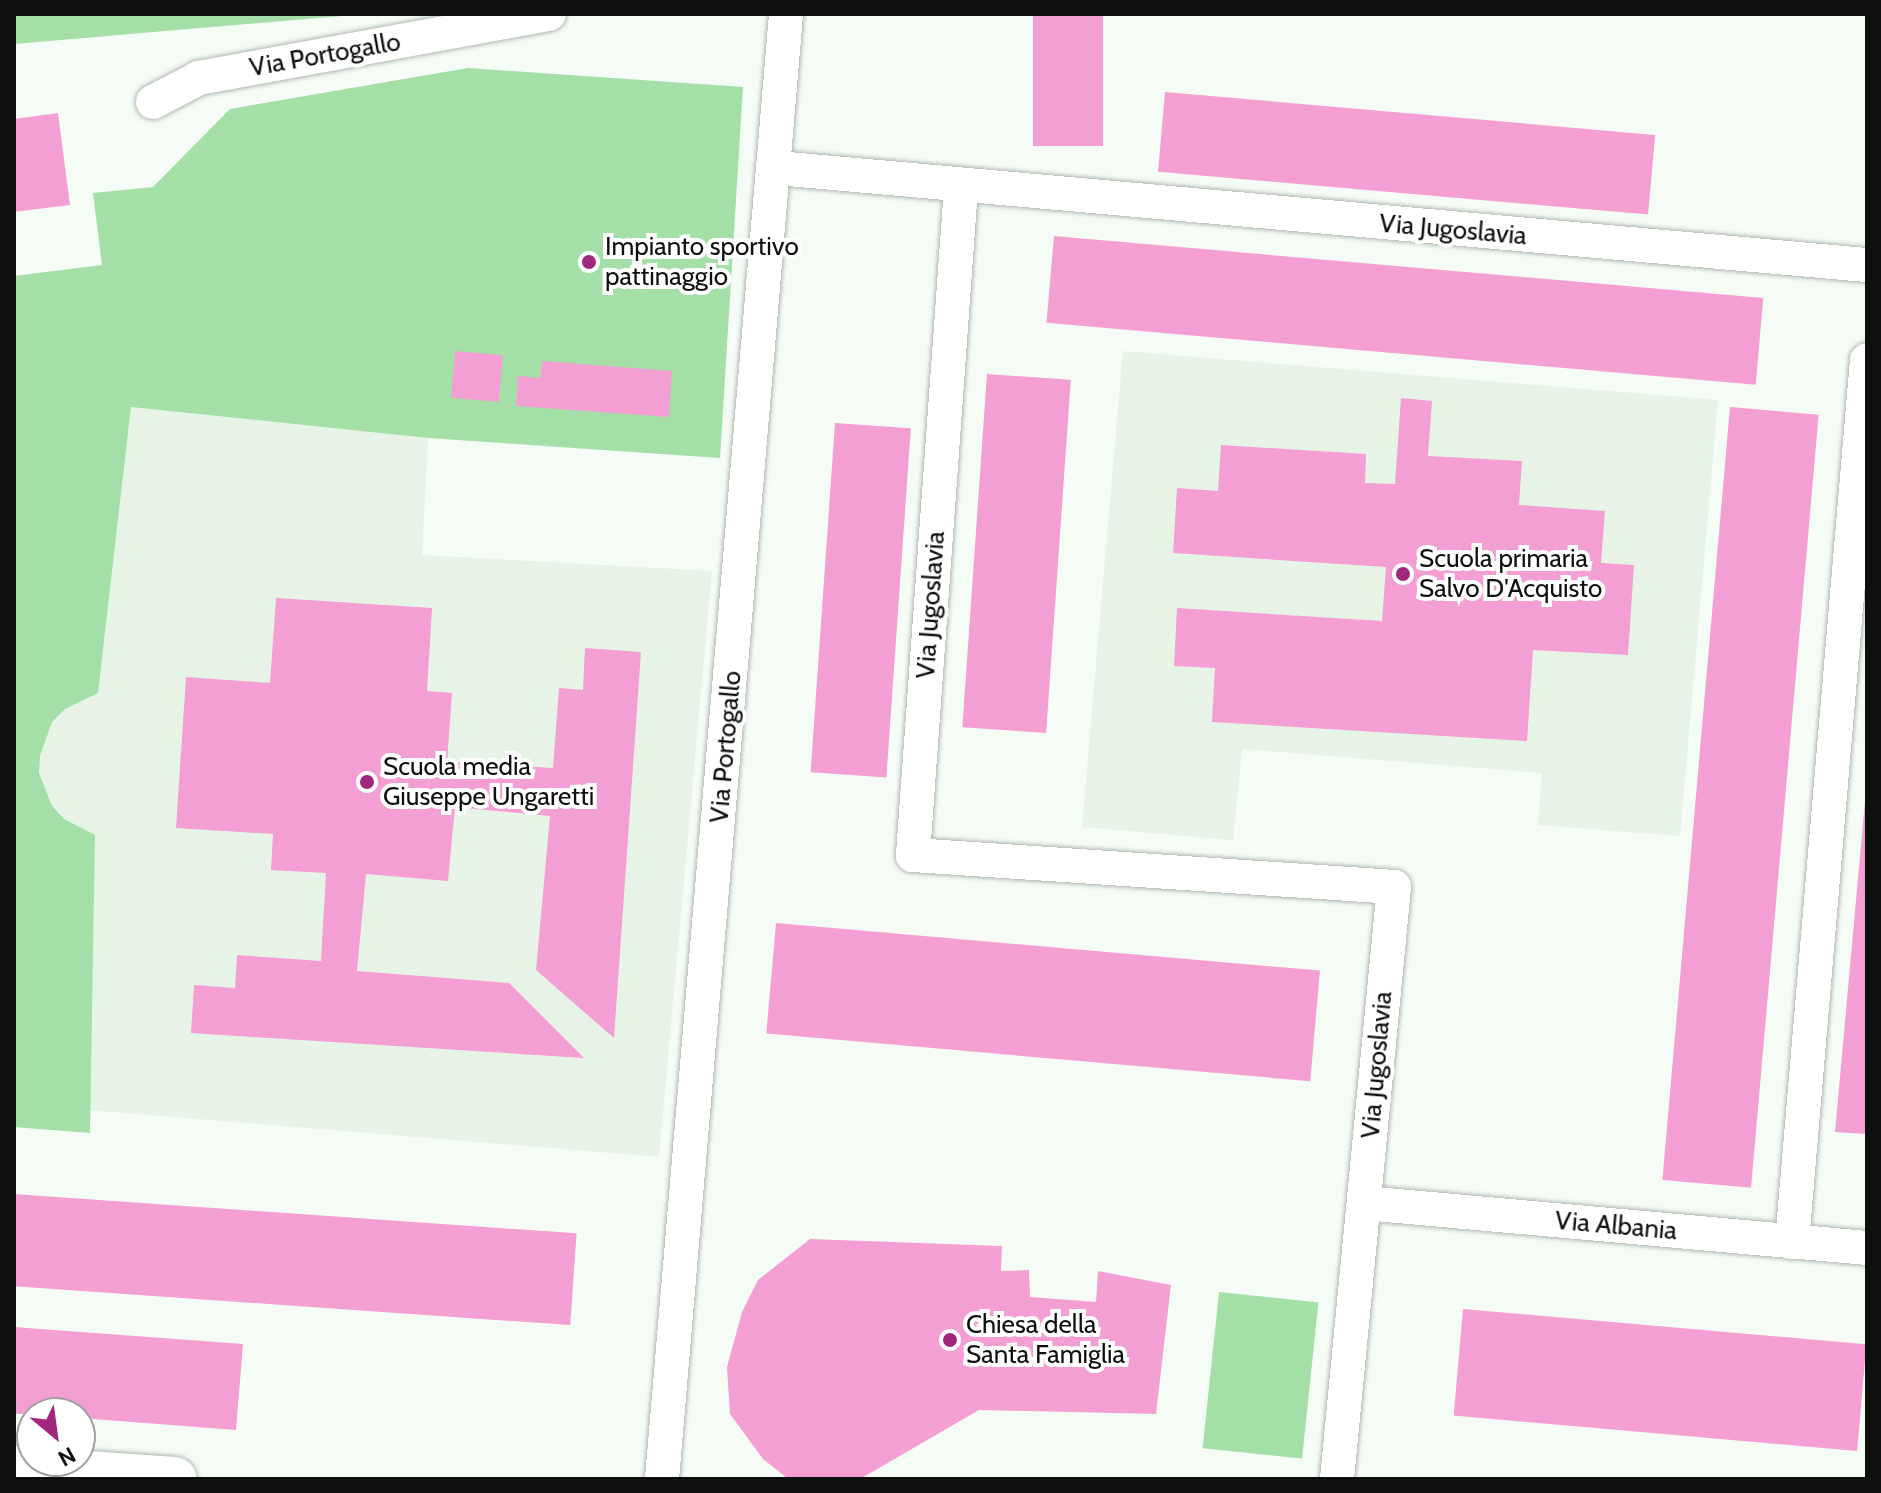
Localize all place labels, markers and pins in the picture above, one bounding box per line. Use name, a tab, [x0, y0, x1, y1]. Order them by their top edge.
place label: Impianto sportivo pattinaggio	[605, 231, 799, 292]
marker: Impianto sportivo pattinaggio	[580, 253, 598, 271]
place label: Scuola primaria Salvo D'Acquisto	[1419, 543, 1602, 604]
marker: Scuola primaria Salvo D'Acquisto	[1394, 565, 1412, 583]
place label: Scuola media Giuseppe Ungaretti	[383, 751, 594, 812]
marker: Scuola media Giuseppe Ungaretti	[358, 773, 376, 791]
place label: Chiesa della Santa Famiglia	[966, 1309, 1125, 1370]
marker: Chiesa della Santa Famiglia	[941, 1331, 959, 1349]

